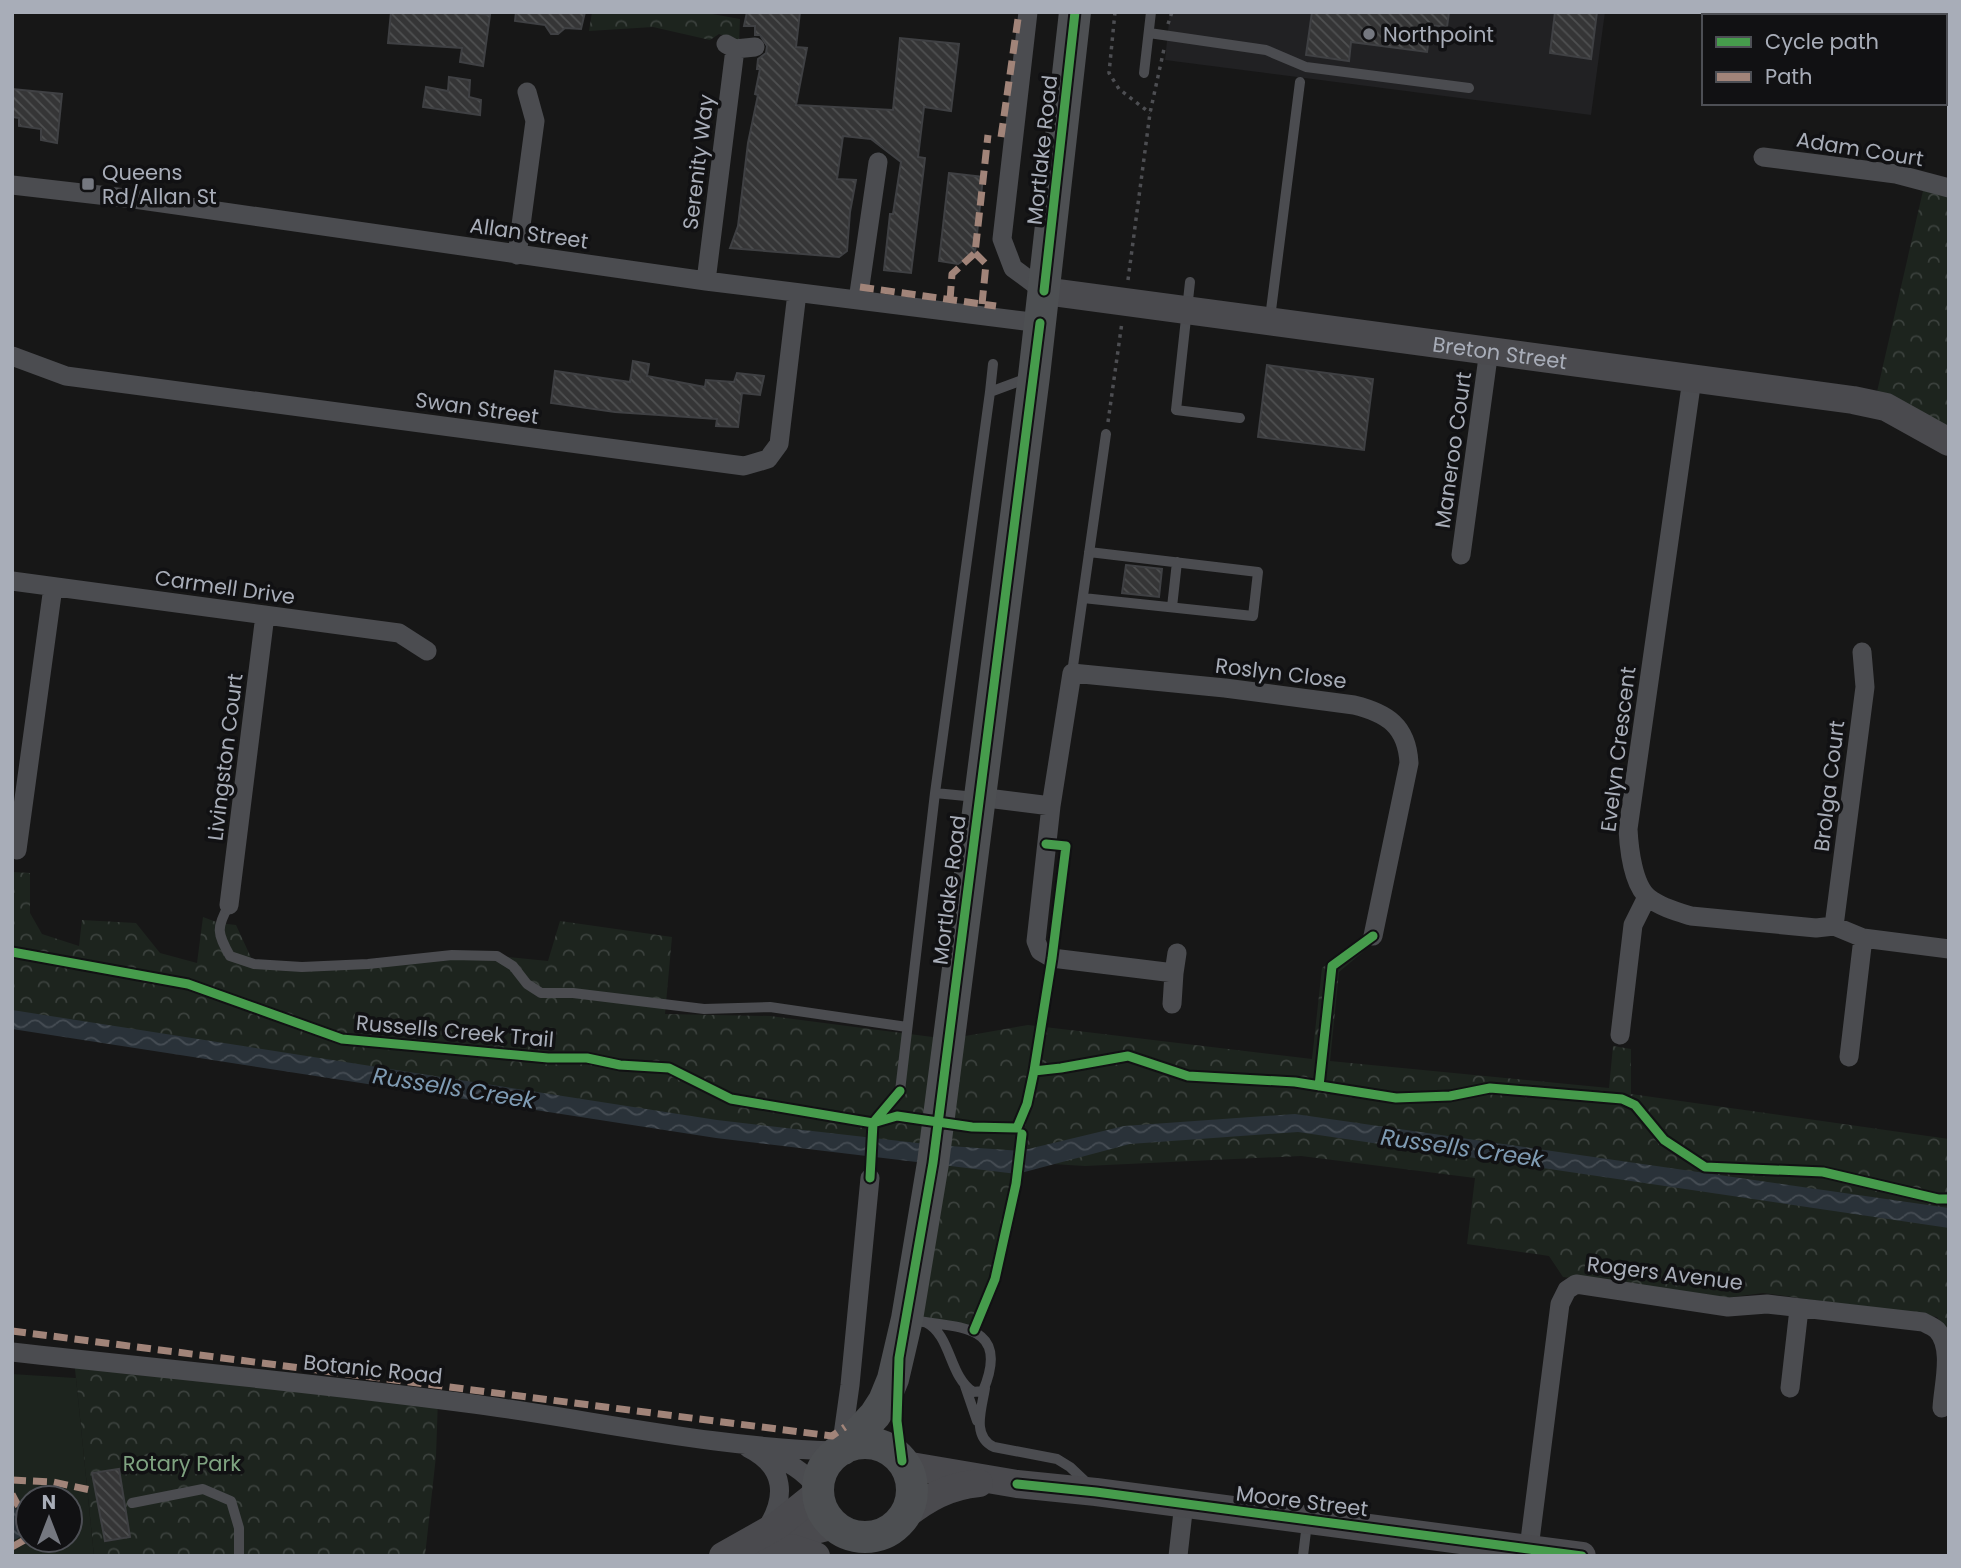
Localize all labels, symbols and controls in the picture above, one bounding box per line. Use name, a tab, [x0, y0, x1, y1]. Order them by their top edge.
legend	[1702, 14, 1947, 105]
place label: Northpoint	[1383, 20, 1494, 49]
marker: Northpoint	[1361, 26, 1377, 42]
text: Cycle path	[1765, 27, 1879, 56]
text: Path	[1765, 62, 1812, 91]
street label: Mortlake Road	[1020, 74, 1064, 226]
street label: Serenity Way	[675, 92, 721, 231]
street label: Adam Court	[1794, 125, 1926, 173]
place label: Queens Rd/Allan St	[102, 158, 217, 211]
marker: Queens Rd/Allan St	[80, 176, 96, 192]
street label: Allan Street	[468, 210, 590, 256]
street label: Breton Street	[1431, 329, 1569, 376]
street label: Maneroo Court	[1428, 370, 1478, 530]
street label: Swan Street	[413, 385, 541, 431]
street label: Carmell Drive	[153, 563, 297, 611]
street label: Roslyn Close	[1214, 651, 1348, 695]
street label: Evelyn Crescent	[1593, 665, 1643, 833]
street label: Livingston Court	[200, 672, 250, 842]
street label: Brolga Court	[1807, 719, 1851, 853]
street label: Mortlake Road	[925, 814, 973, 966]
street label: Russells Creek Trail	[355, 1008, 555, 1054]
water label: Russells Creek	[371, 1059, 539, 1117]
water label: Russells Creek	[1379, 1121, 1546, 1175]
street label: Rogers Avenue	[1585, 1249, 1745, 1297]
street label: Botanic Road	[302, 1347, 444, 1391]
park label: Rotary Park	[123, 1449, 241, 1478]
street label: Moore Street	[1234, 1479, 1370, 1523]
north arrow	[14, 1484, 84, 1554]
text: N	[42, 1489, 56, 1516]

